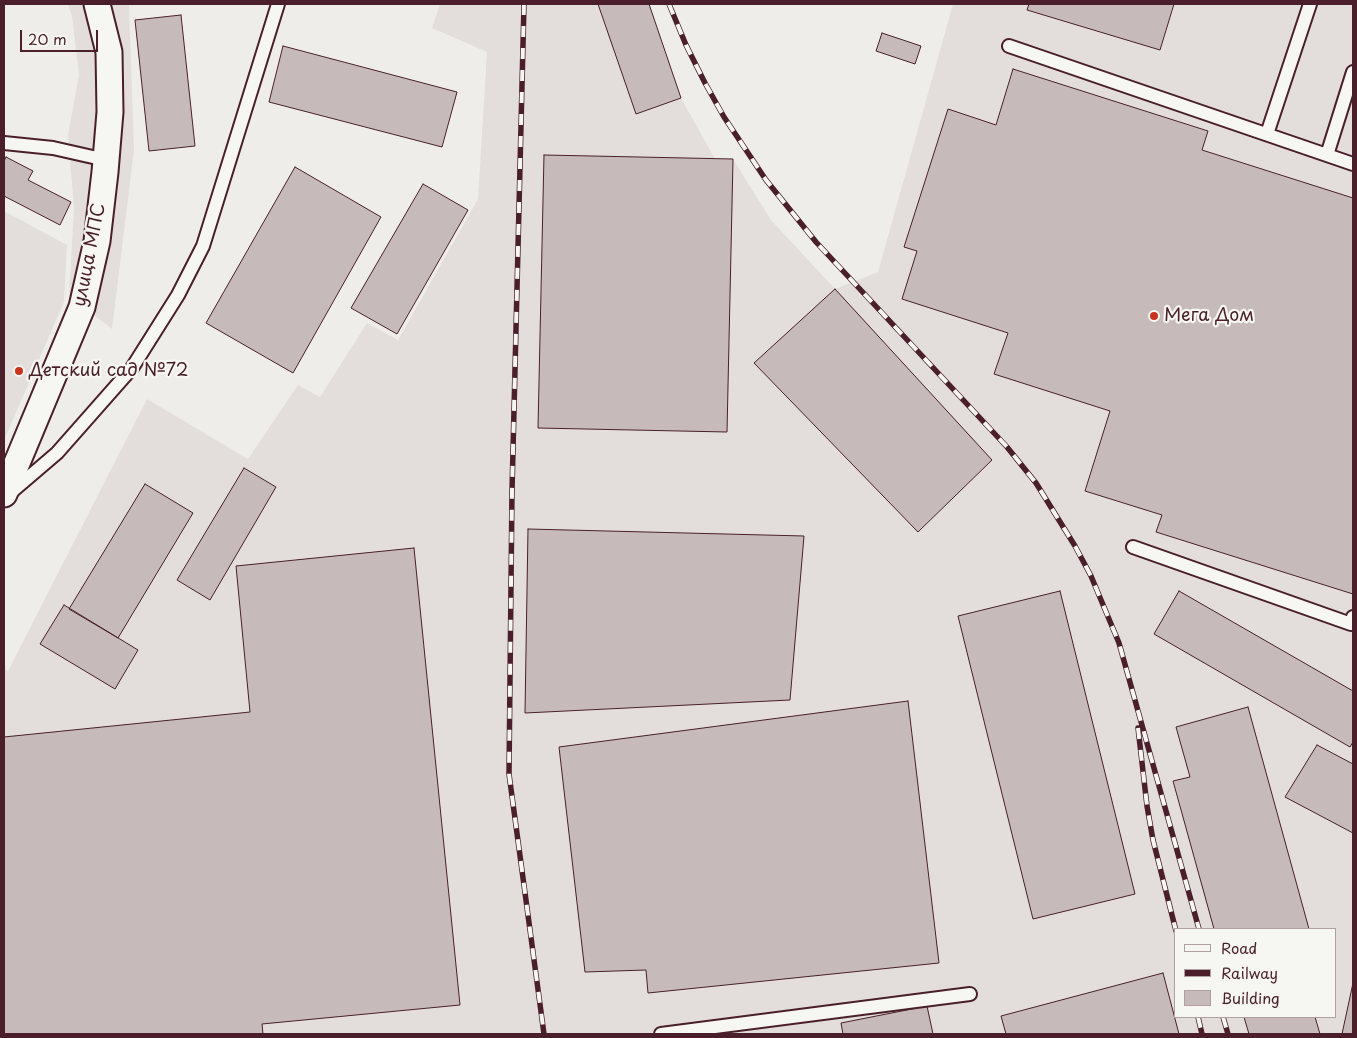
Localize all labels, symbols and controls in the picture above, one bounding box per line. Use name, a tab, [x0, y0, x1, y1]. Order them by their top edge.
scale bar	[22, 20, 100, 52]
text: 20 m	[28, 27, 67, 50]
street label: улица МПС	[69, 201, 111, 309]
place label: Мега Дом	[1164, 305, 1254, 327]
marker: Мега Дом	[1148, 310, 1160, 322]
place label: Детский сад №72	[29, 360, 188, 382]
marker: Детский сад №72	[13, 365, 25, 377]
legend	[1174, 928, 1337, 1018]
text: Road	[1221, 936, 1257, 959]
text: Railway	[1221, 961, 1278, 984]
text: Building	[1221, 986, 1280, 1009]

